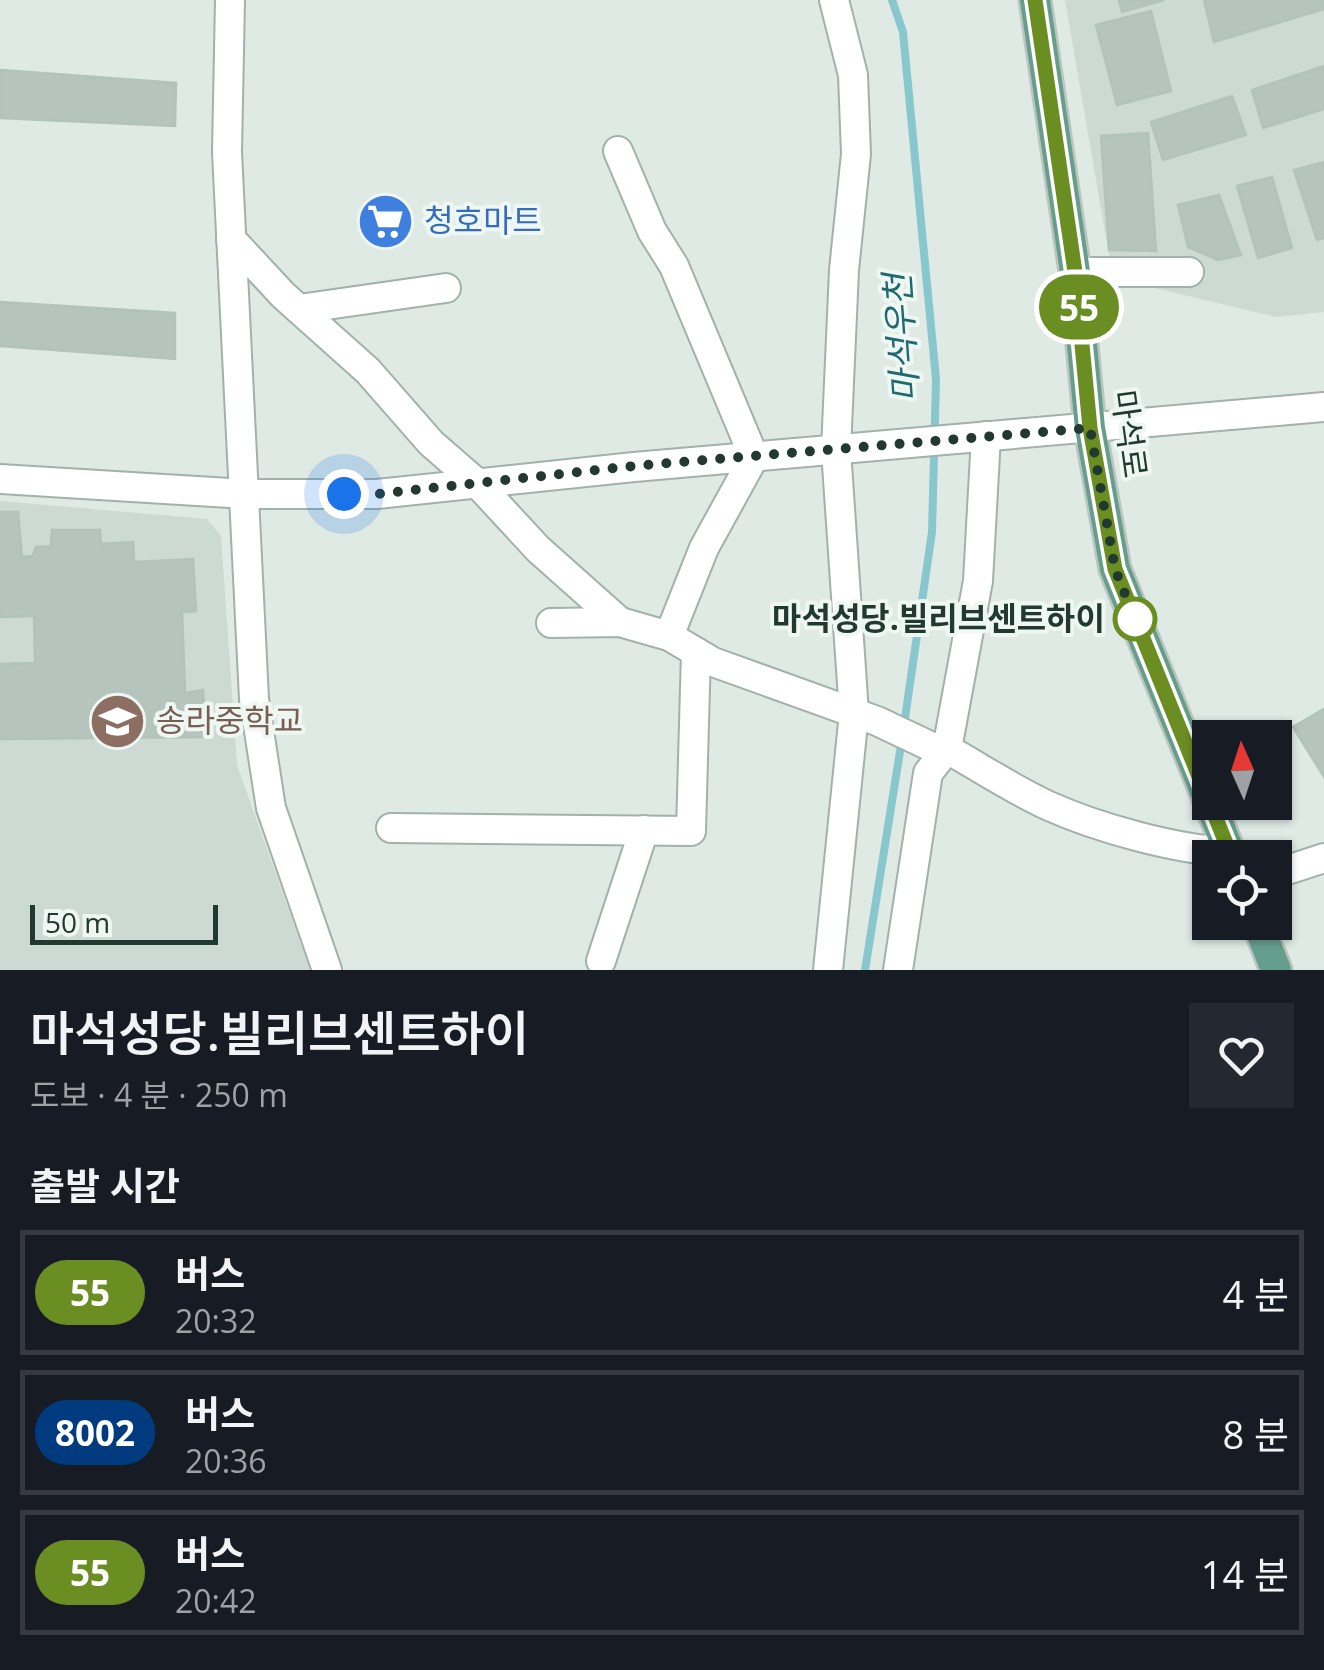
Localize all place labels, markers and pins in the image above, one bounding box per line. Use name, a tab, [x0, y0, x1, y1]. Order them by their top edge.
supermarket icon: 청호마트	[355, 191, 415, 251]
place label: 청호마트	[424, 198, 542, 241]
place label: 마석성당.빌리브센트하이	[772, 596, 1105, 639]
marker: 마석성당.빌리브센트하이	[1114, 598, 1156, 640]
school or university icon: 송라중학교	[87, 691, 147, 751]
place label: 송라중학교	[156, 698, 303, 741]

